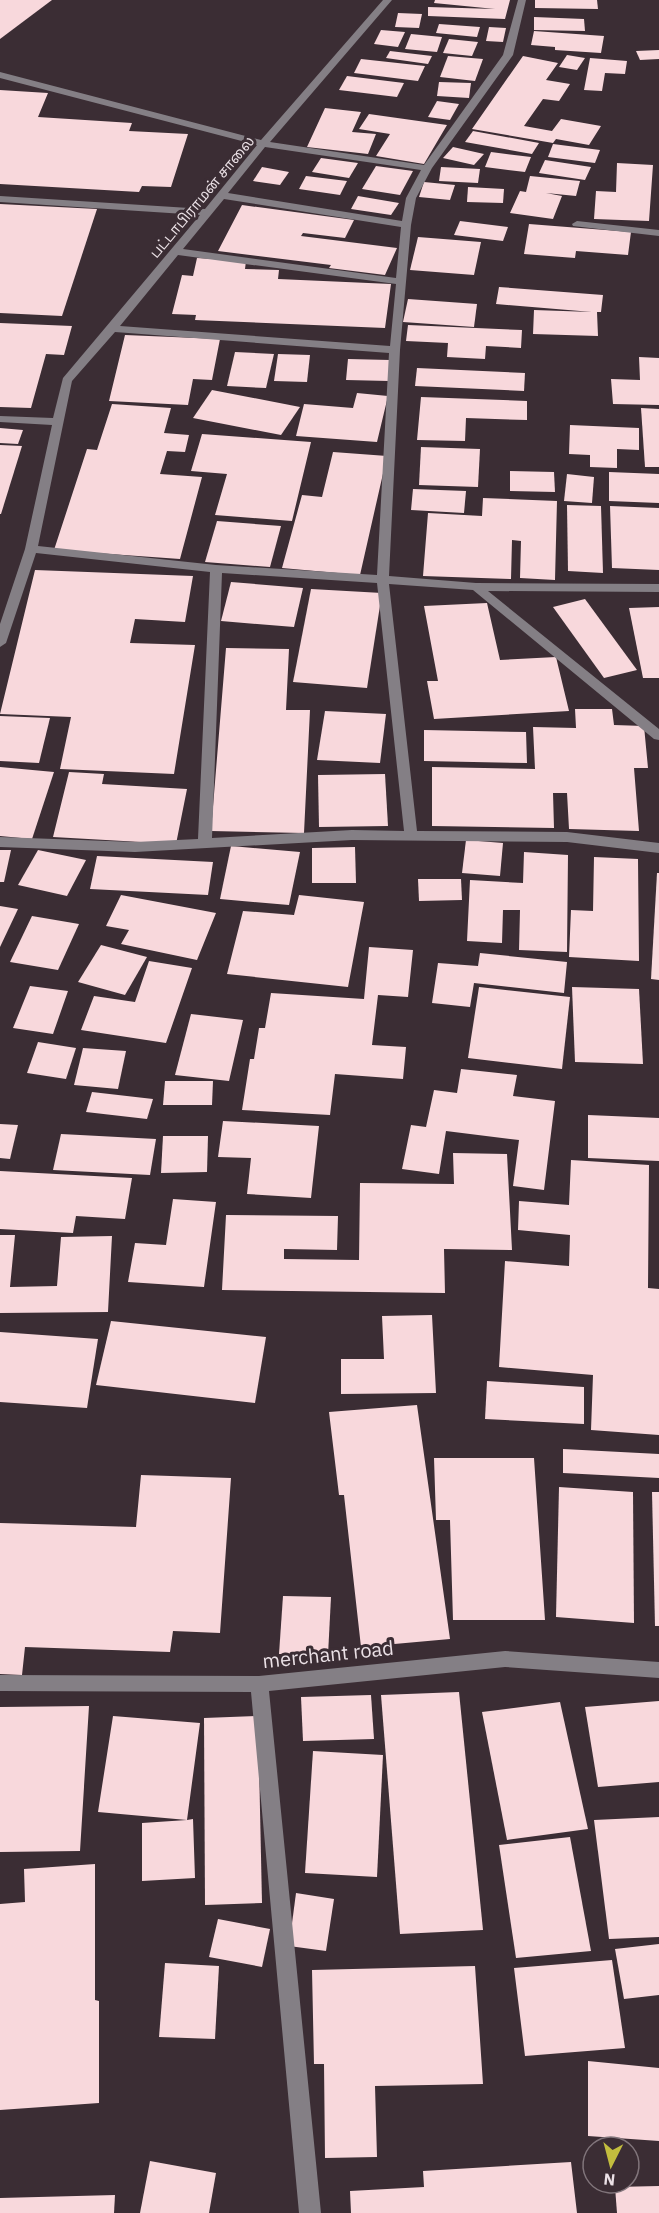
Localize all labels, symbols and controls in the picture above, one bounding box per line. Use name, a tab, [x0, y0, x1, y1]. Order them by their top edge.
street label: பட்டாபிராமன் சாலை	[146, 132, 258, 262]
street label: merchant road	[261, 1634, 395, 1674]
north arrow	[581, 2135, 641, 2195]
text: N	[603, 2169, 616, 2190]

